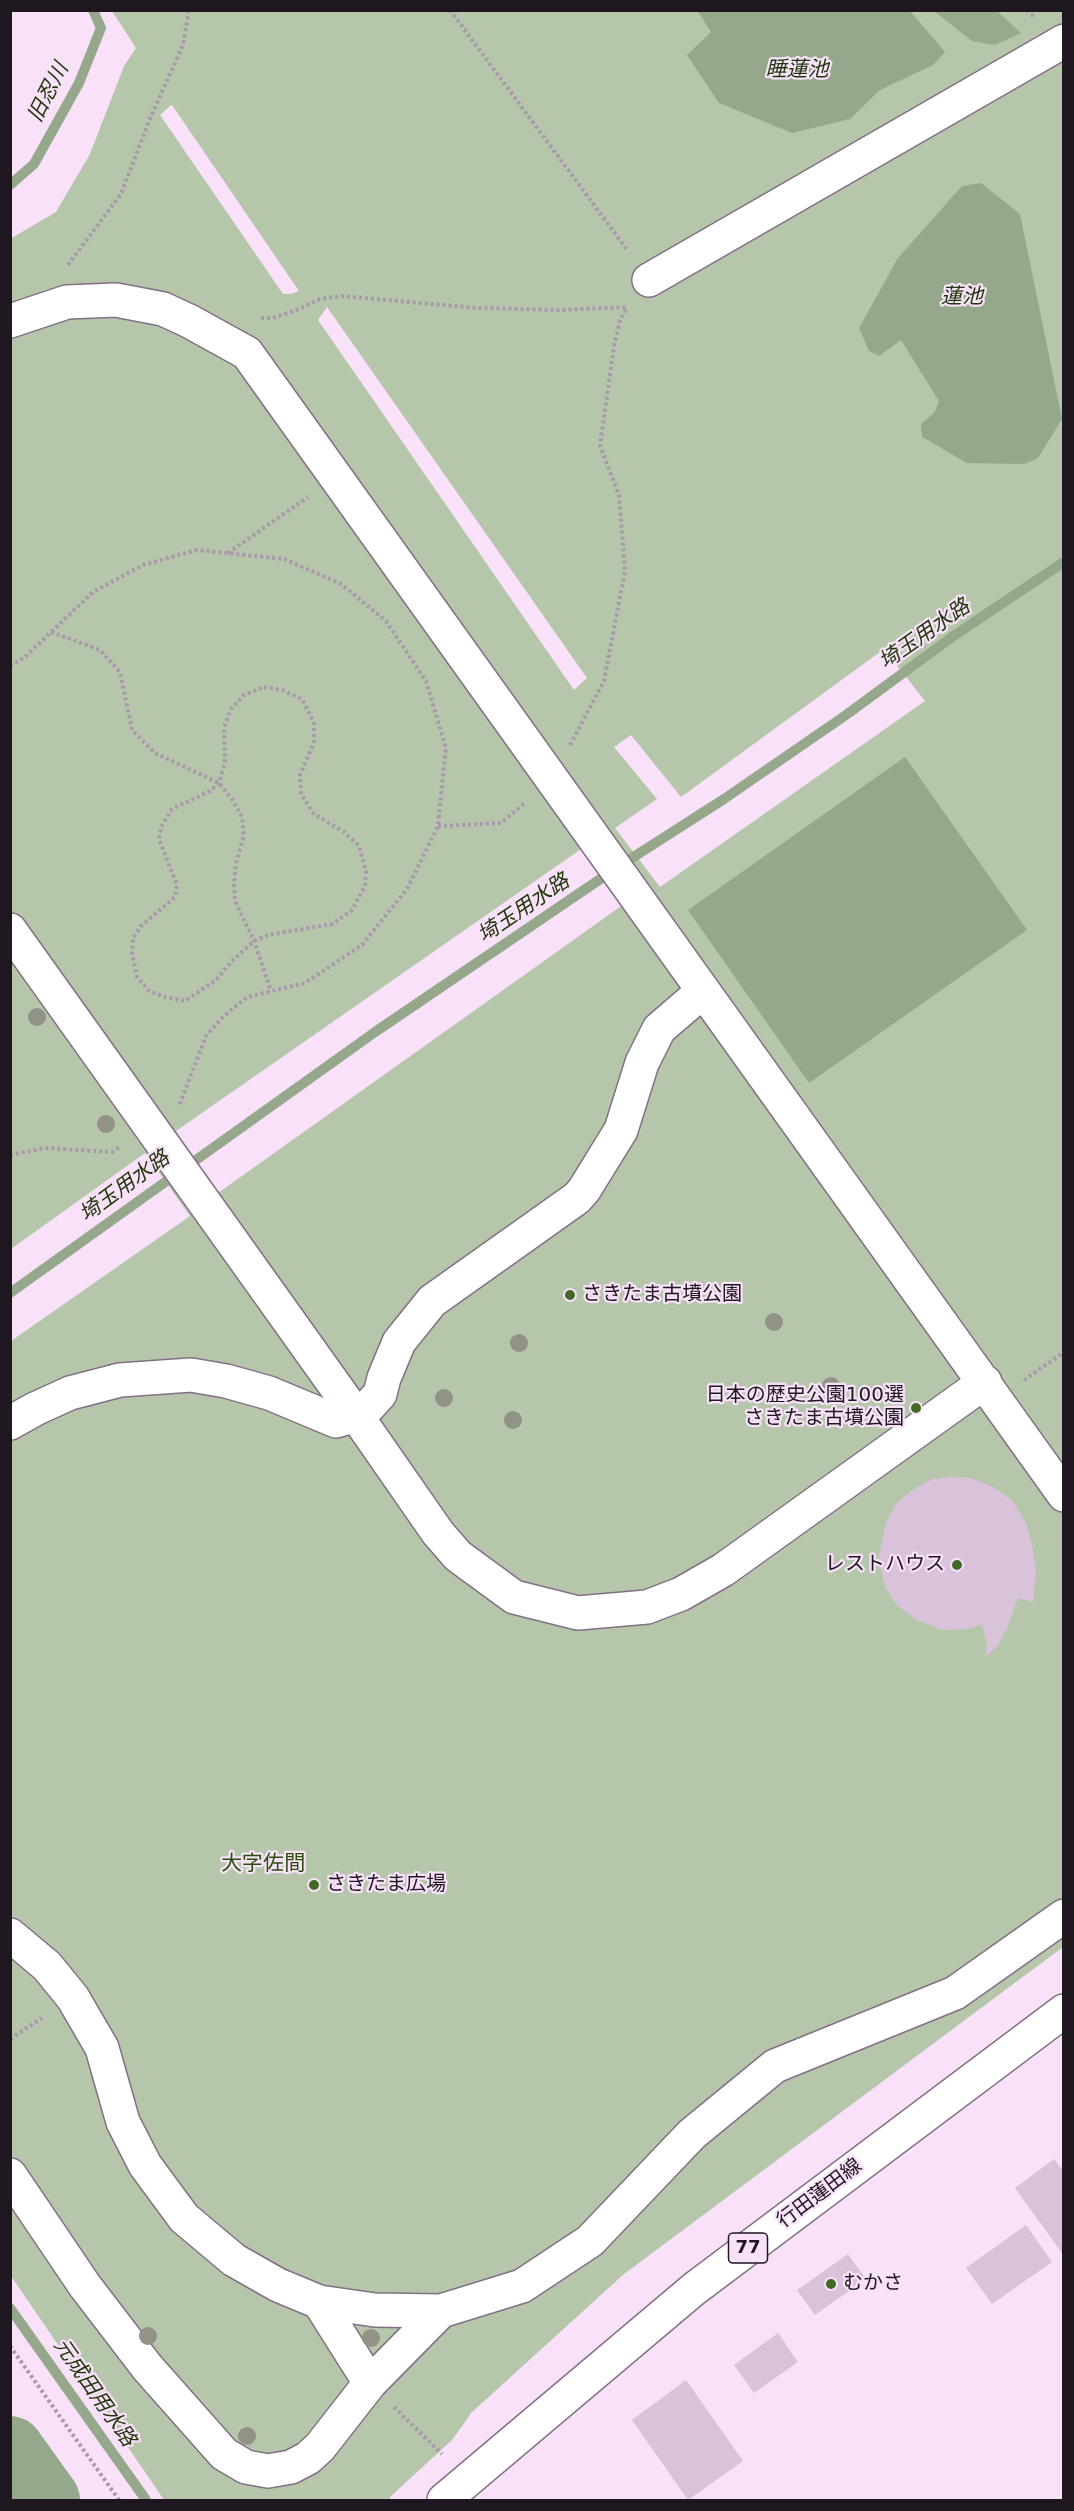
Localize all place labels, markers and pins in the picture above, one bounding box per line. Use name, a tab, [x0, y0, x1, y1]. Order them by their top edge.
place label: さきたま古墳公園	[582, 1283, 742, 1307]
marker: さきたま古墳公園	[563, 1288, 577, 1302]
place label: 日本の歴史公園100選 さきたま古墳公園	[706, 1384, 904, 1431]
marker: 日本の歴史公園100選 さきたま古墳公園	[909, 1401, 923, 1415]
place label: レストハウス	[825, 1553, 945, 1577]
marker: レストハウス	[950, 1558, 964, 1572]
place label: さきたま広場	[326, 1873, 446, 1897]
marker: さきたま広場	[307, 1878, 321, 1892]
place label: むかさ	[843, 2272, 903, 2296]
marker: むかさ	[824, 2277, 838, 2291]

